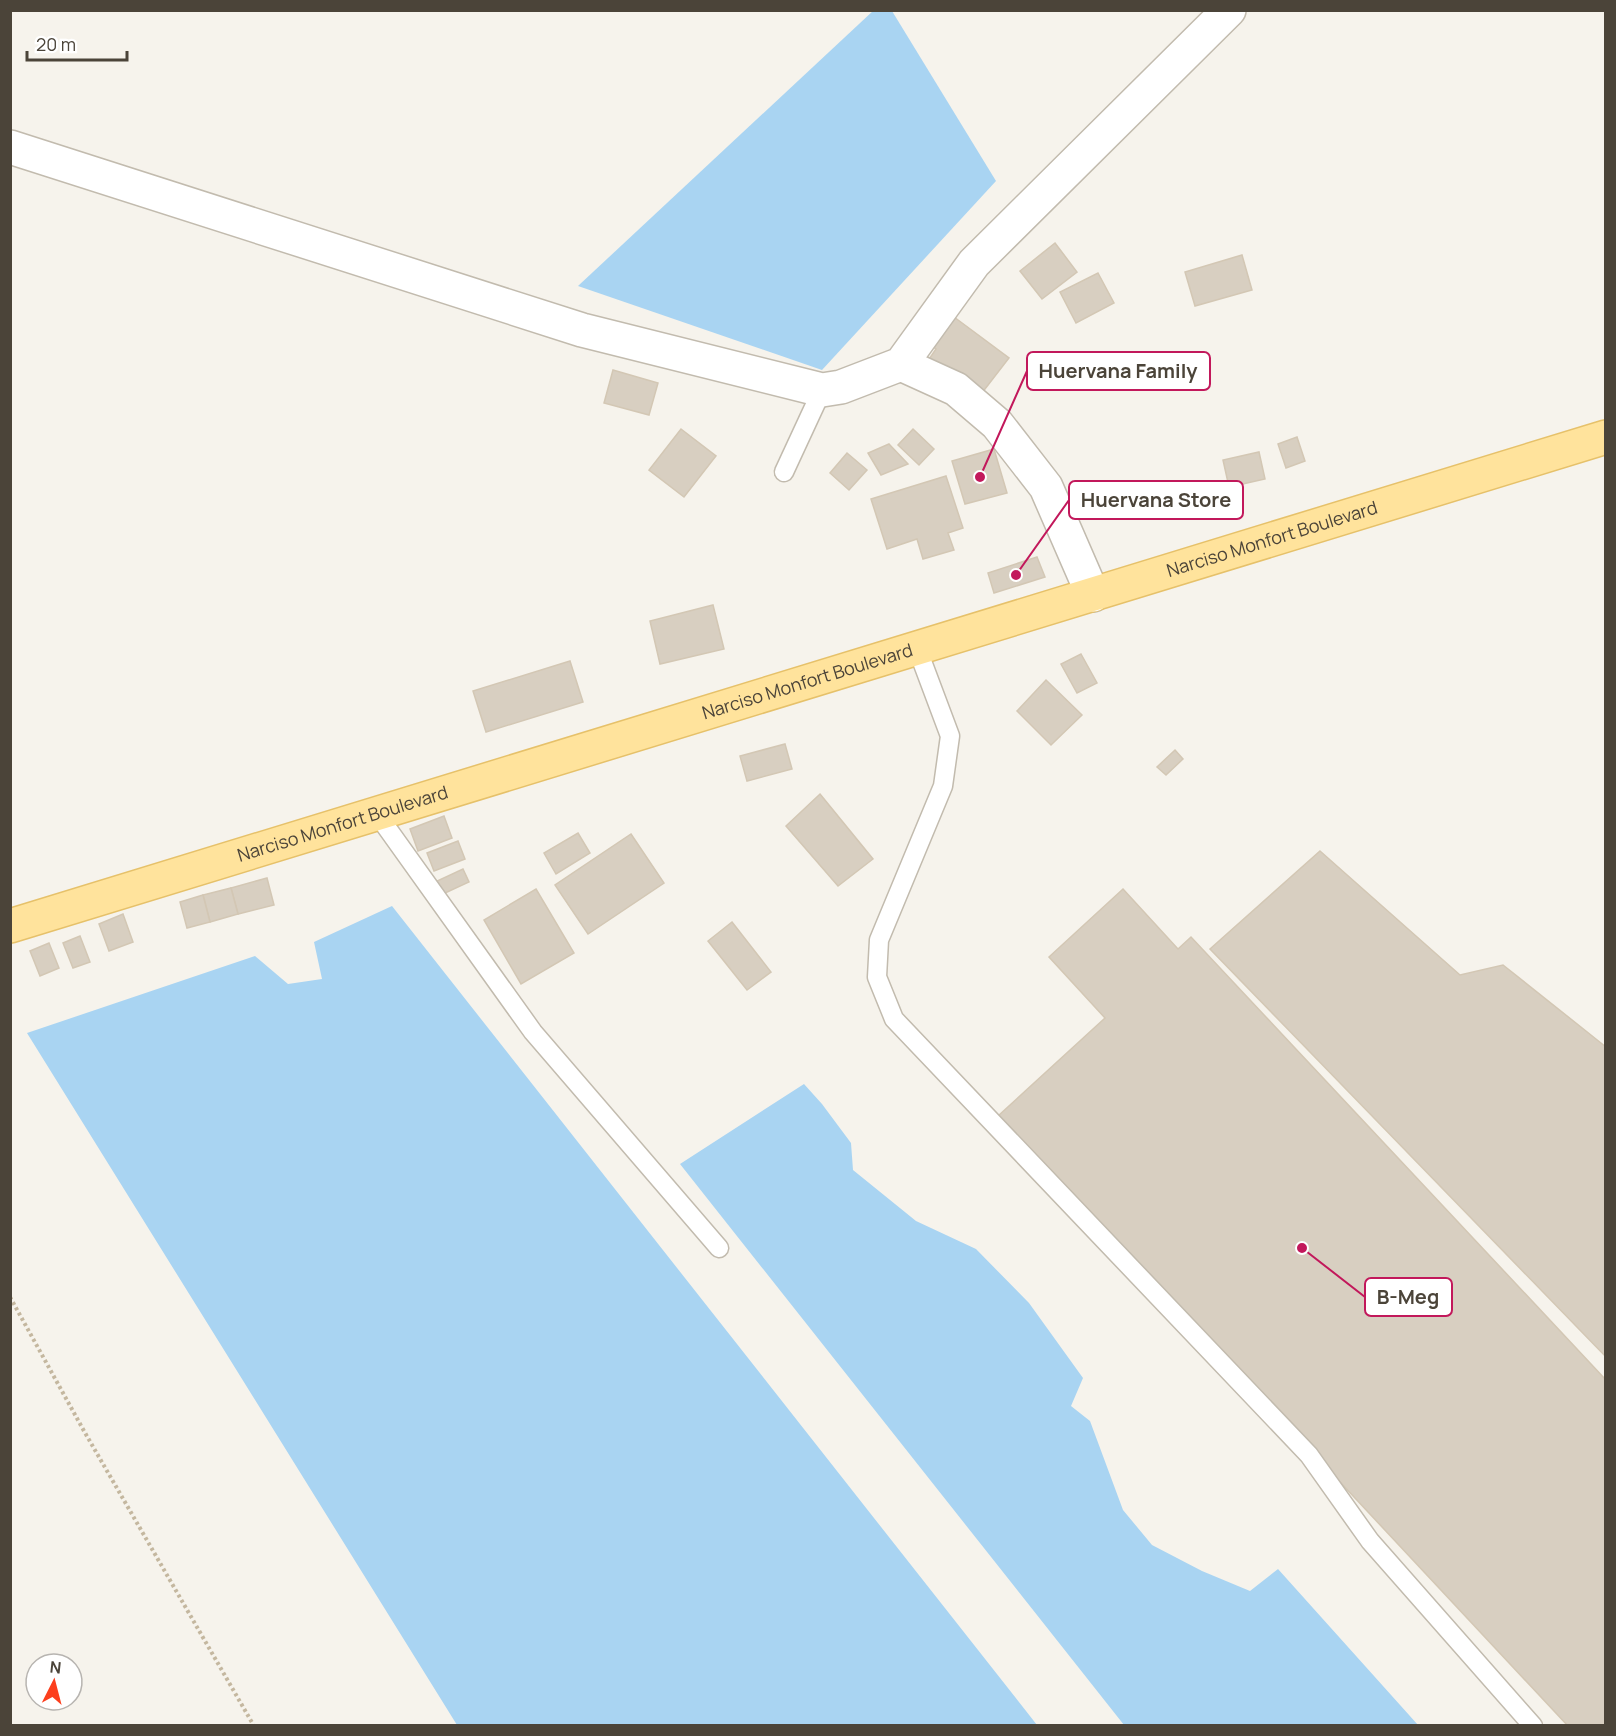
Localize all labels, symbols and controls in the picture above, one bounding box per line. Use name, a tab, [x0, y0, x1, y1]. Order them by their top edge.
scale bar	[27, 24, 128, 62]
text: 20 m	[36, 32, 76, 56]
callout: Huervana Family	[1027, 352, 1210, 390]
text: Huervana Family	[1039, 357, 1198, 384]
callout: Huervana Store	[1069, 481, 1243, 519]
text: Huervana Store	[1081, 486, 1231, 513]
street label: Narciso Monfort Boulevard	[1164, 495, 1380, 582]
street label: Narciso Monfort Boulevard	[699, 637, 915, 724]
street label: Narciso Monfort Boulevard	[234, 780, 451, 867]
callout: B-Meg	[1365, 1278, 1452, 1316]
text: B-Meg	[1377, 1283, 1439, 1310]
north arrow	[24, 1652, 84, 1712]
text: N	[49, 1656, 62, 1679]

